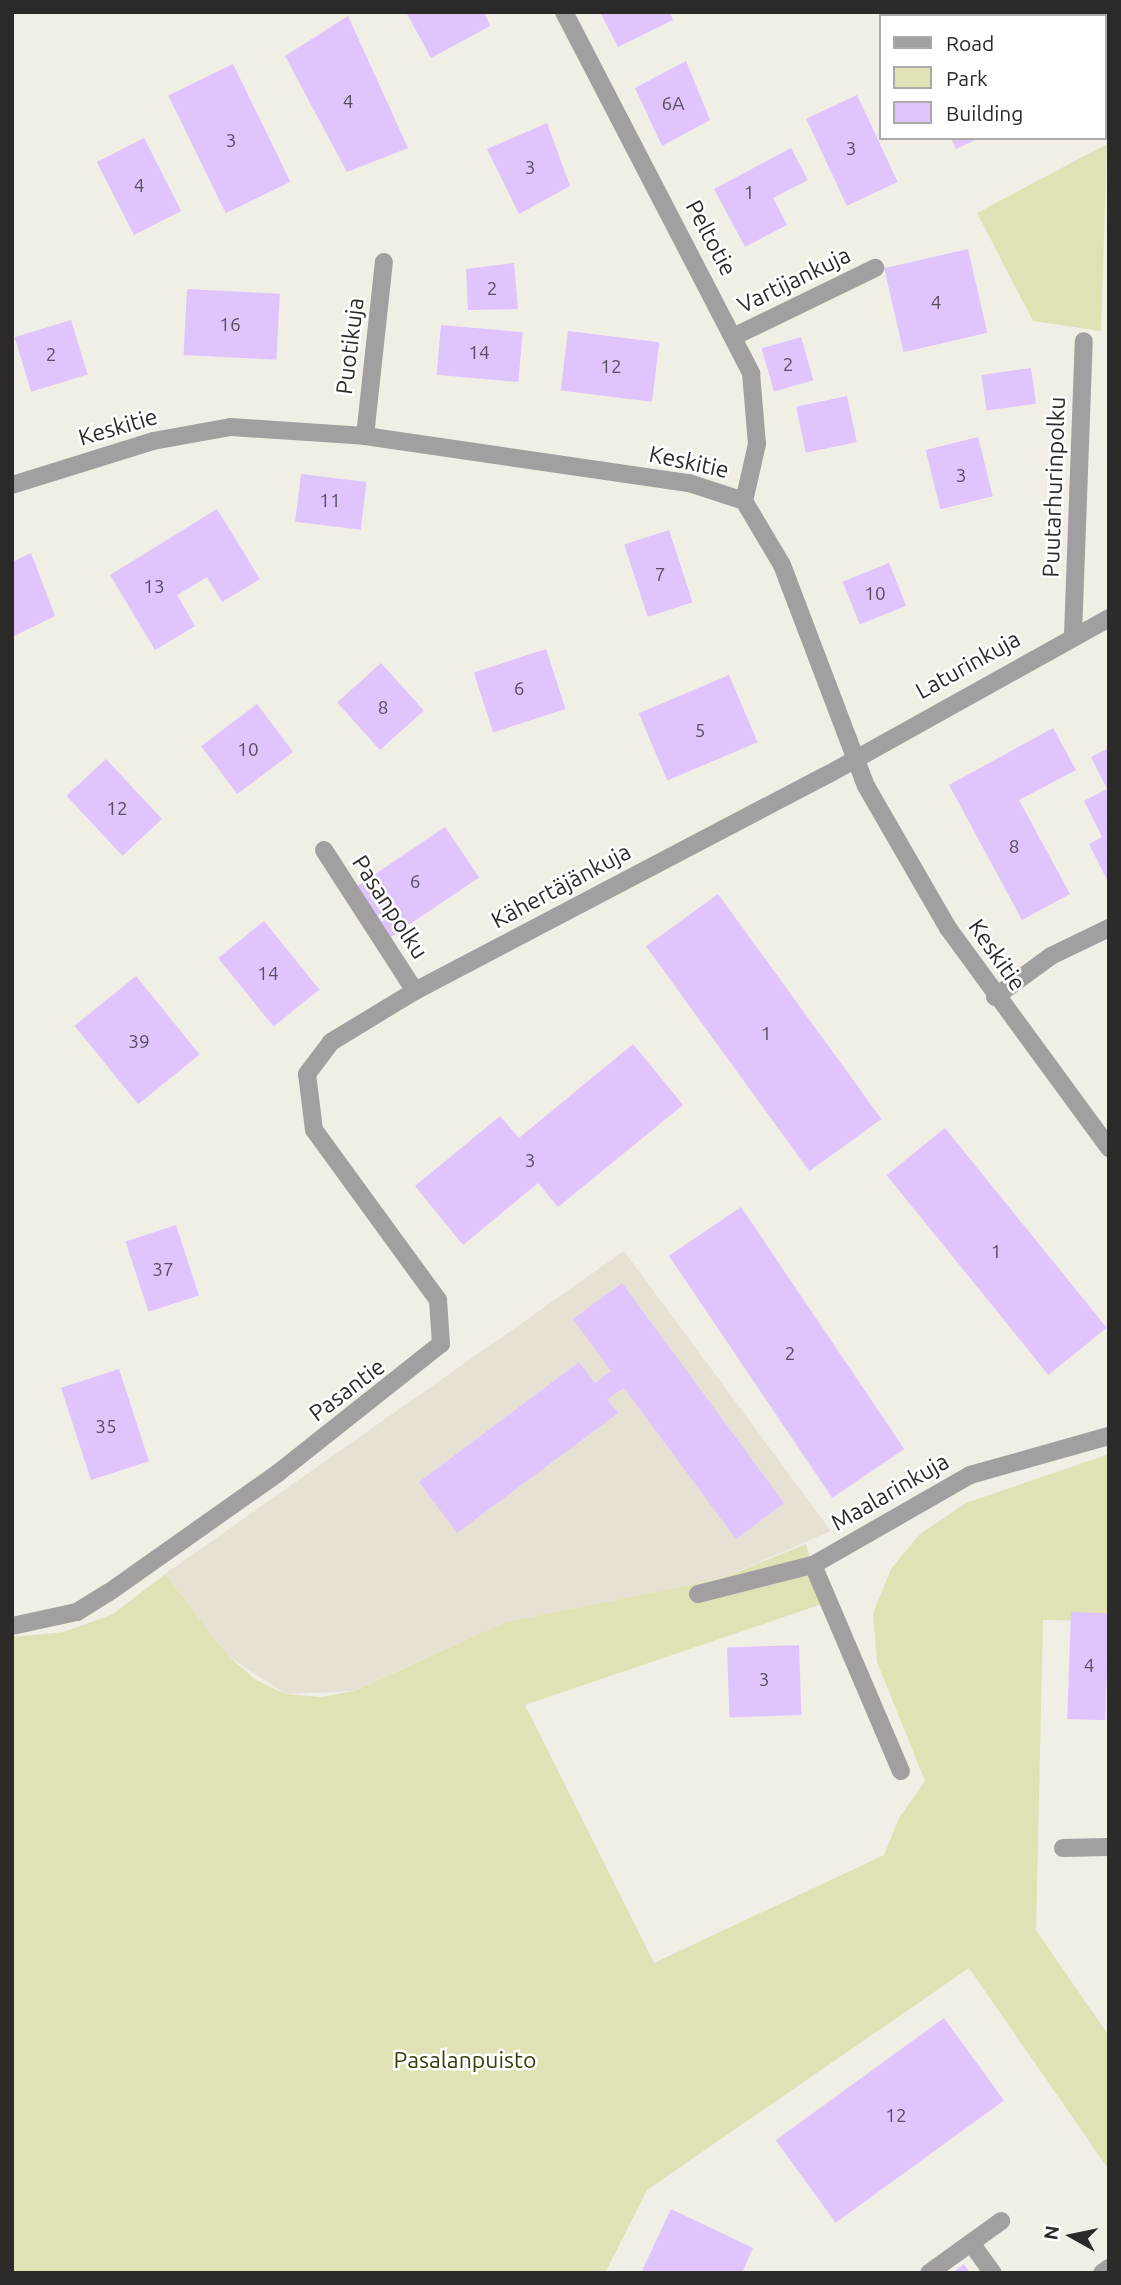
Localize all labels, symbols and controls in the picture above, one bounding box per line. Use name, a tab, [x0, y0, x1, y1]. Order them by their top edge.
legend	[880, 14, 1107, 140]
text: Road	[946, 31, 994, 55]
text: Park	[946, 66, 988, 90]
house number: 4	[343, 91, 353, 113]
house number: 6A	[661, 93, 685, 115]
text: Building	[946, 101, 1023, 125]
house number: 3	[226, 130, 236, 152]
house number: 3	[846, 138, 856, 160]
house number: 3	[525, 157, 535, 179]
house number: 4	[134, 175, 144, 197]
house number: 1	[744, 182, 754, 204]
street label: Peltotie	[680, 195, 742, 281]
street label: Vartijankuja	[733, 241, 855, 319]
house number: 2	[487, 278, 497, 300]
house number: 4	[931, 292, 941, 314]
street label: Puotikuja	[330, 296, 370, 396]
house number: 16	[219, 314, 241, 336]
house number: 14	[468, 342, 490, 364]
house number: 2	[46, 344, 56, 366]
house number: 2	[783, 354, 793, 376]
house number: 12	[600, 356, 622, 378]
street label: Puutarhurinpolku	[1037, 396, 1071, 578]
street label: Keskitie	[75, 403, 161, 451]
street label: Keskitie	[647, 440, 731, 484]
house number: 3	[956, 465, 966, 487]
house number: 11	[319, 490, 341, 512]
house number: 7	[655, 564, 665, 586]
house number: 13	[143, 576, 165, 598]
house number: 10	[864, 583, 886, 605]
street label: Laturinkuja	[911, 625, 1025, 705]
house number: 6	[514, 678, 524, 700]
house number: 8	[378, 697, 388, 719]
house number: 5	[695, 720, 705, 742]
house number: 10	[237, 739, 259, 761]
house number: 12	[106, 798, 128, 820]
house number: 8	[1009, 836, 1019, 858]
street label: Kähertäjänkuja	[487, 838, 635, 934]
street label: Pasanpolku	[346, 850, 434, 964]
house number: 6	[410, 871, 420, 893]
street label: Keskitie	[962, 914, 1032, 996]
house number: 14	[257, 963, 279, 985]
house number: 1	[761, 1023, 771, 1045]
house number: 39	[128, 1031, 150, 1053]
house number: 3	[525, 1150, 535, 1172]
house number: 1	[991, 1241, 1001, 1263]
house number: 37	[152, 1259, 174, 1281]
house number: 2	[785, 1343, 795, 1365]
street label: Pasantie	[304, 1353, 390, 1427]
house number: 35	[95, 1416, 117, 1438]
street label: Maalarinkuja	[826, 1447, 954, 1537]
house number: 4	[1084, 1655, 1094, 1677]
house number: 3	[759, 1669, 769, 1691]
park label: Pasalanpuisto	[394, 2046, 536, 2074]
house number: 12	[885, 2105, 907, 2127]
north arrow	[1037, 2201, 1107, 2271]
text: N	[1039, 2224, 1063, 2241]

